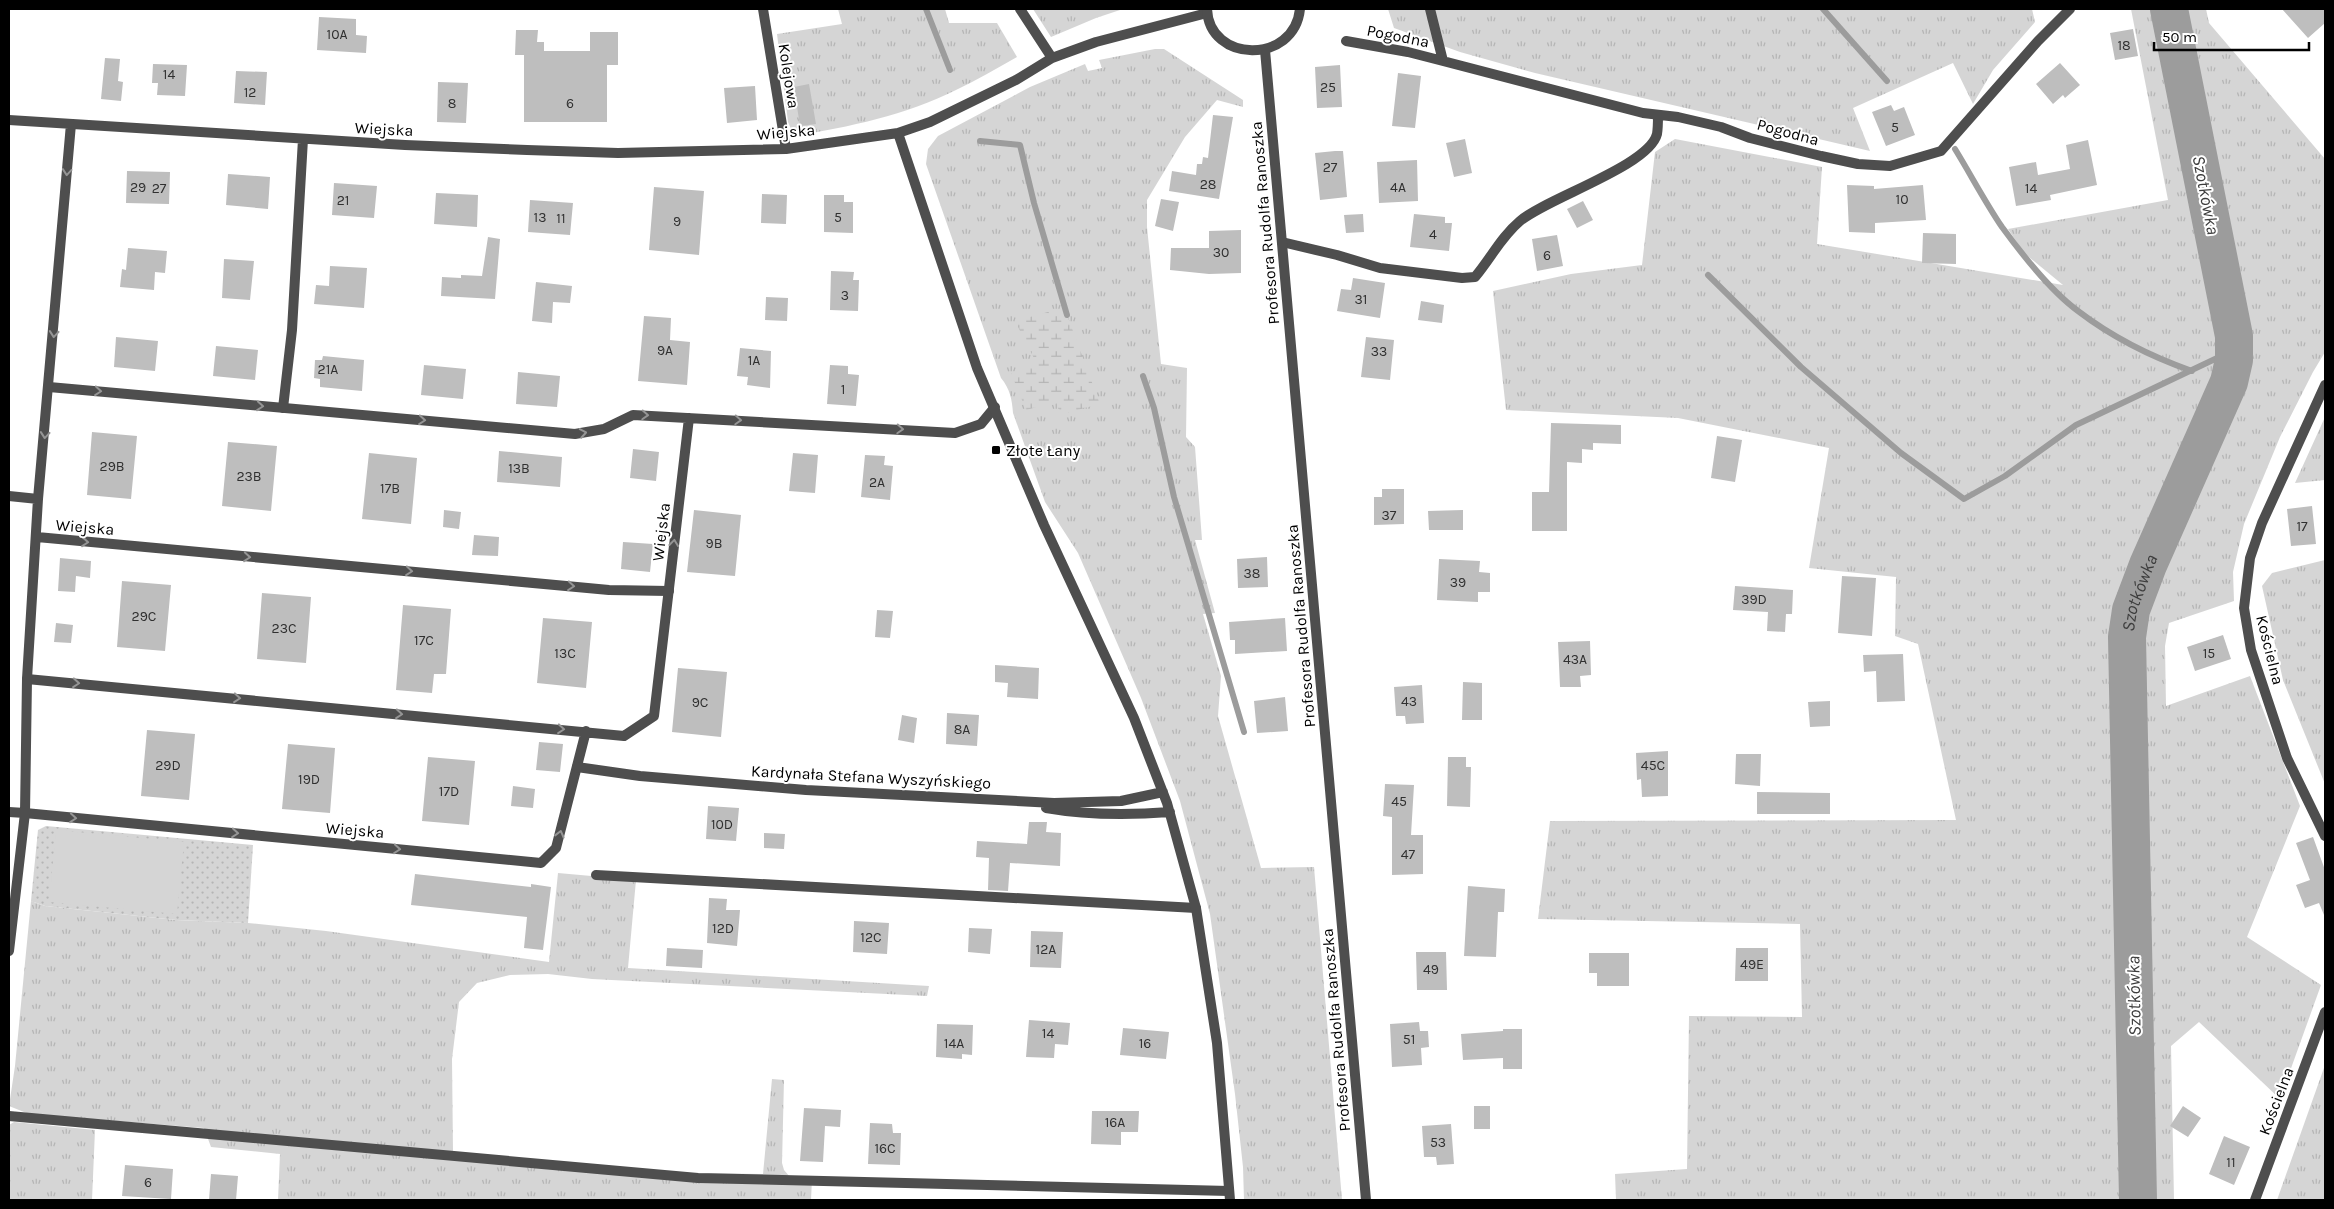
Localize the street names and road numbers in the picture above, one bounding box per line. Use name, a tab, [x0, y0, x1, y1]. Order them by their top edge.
street label: Pogodna	[1365, 21, 1431, 51]
street label: Kolejowa	[775, 42, 803, 110]
street label: Pogodna	[1755, 115, 1821, 149]
street label: Wiejska	[354, 118, 414, 140]
street label: Wiejska	[756, 120, 816, 144]
street label: Profesora Rudolfa Ranoszka	[1247, 121, 1283, 325]
street label: Wiejska	[648, 502, 674, 562]
street label: Wiejska	[55, 515, 115, 539]
street label: Profesora Rudolfa Ranoszka	[1283, 524, 1319, 728]
street label: Kościelna	[2252, 613, 2288, 687]
street label: Kardynała Stefana Wyszyńskiego	[751, 761, 991, 793]
street label: Wiejska	[325, 818, 385, 842]
street label: Profesora Rudolfa Ranoszka	[1318, 928, 1354, 1132]
street label: Kościelna	[2254, 1064, 2298, 1138]

